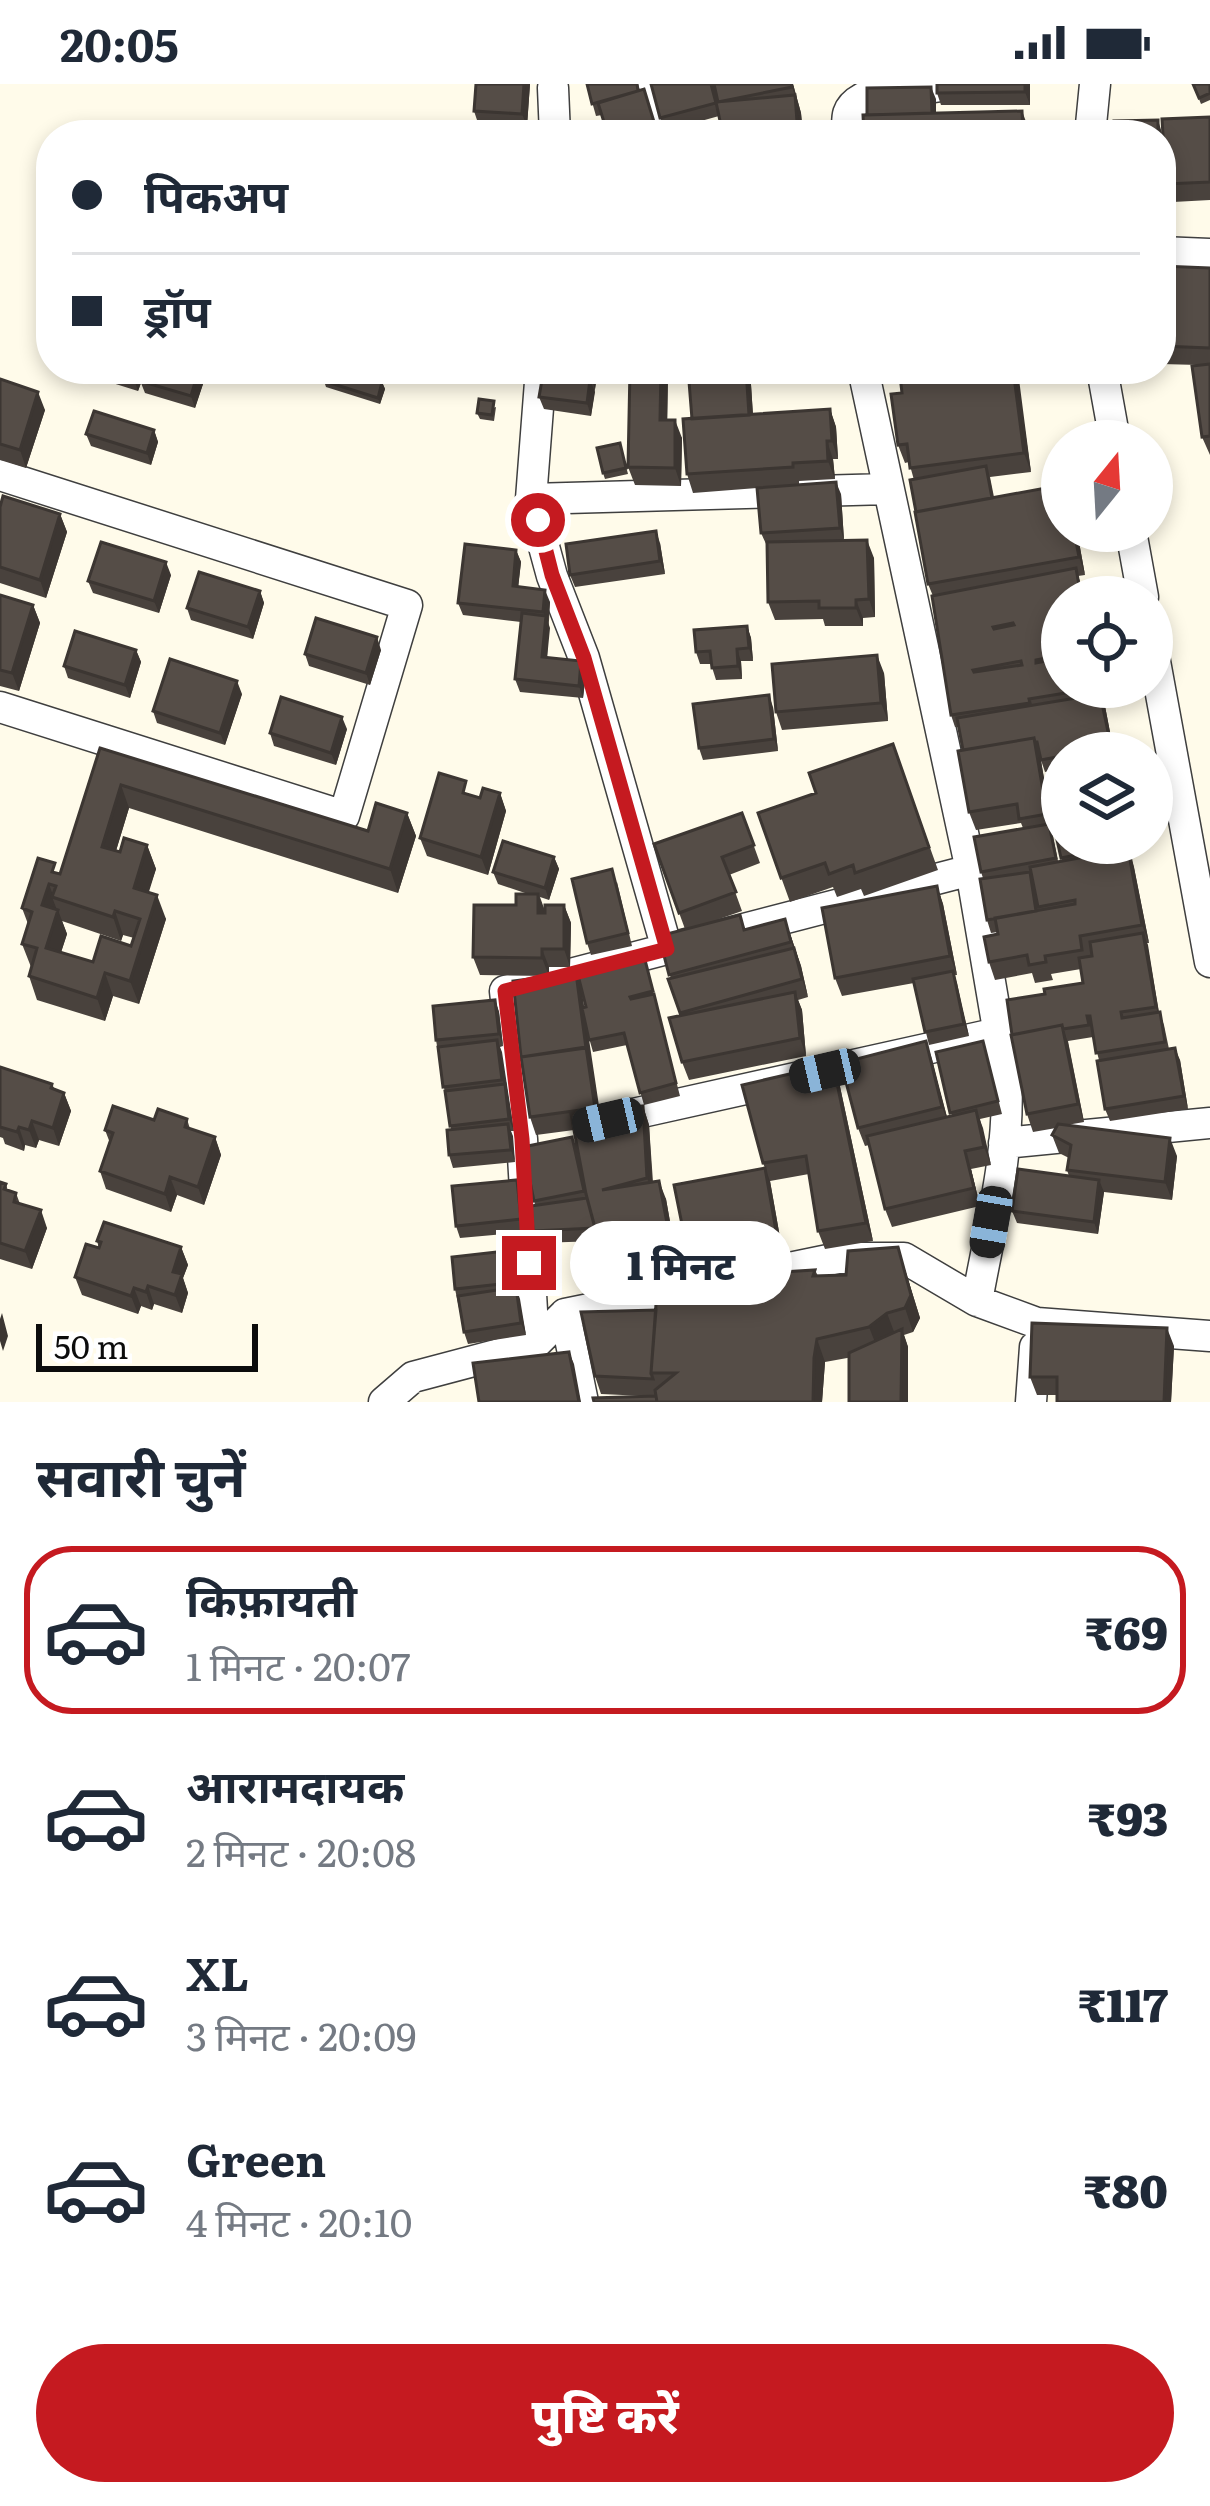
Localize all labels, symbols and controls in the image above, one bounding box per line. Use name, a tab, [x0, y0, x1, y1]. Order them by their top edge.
text: 20:05	[60, 9, 179, 76]
text: पिकअप	[144, 160, 288, 227]
text: ड्रॉप	[144, 275, 211, 342]
north arrow	[1041, 420, 1173, 552]
map controls	[1041, 420, 1173, 864]
route start	[511, 493, 565, 547]
button: locate	[1041, 576, 1173, 708]
button: layers	[1041, 732, 1173, 864]
car	[786, 1045, 864, 1097]
car	[569, 1094, 647, 1146]
car	[967, 1183, 1015, 1261]
callout: 1 मिनट	[571, 1221, 793, 1305]
text: 1 मिनट	[627, 1234, 735, 1292]
route end	[502, 1236, 556, 1290]
scale bar	[36, 1318, 258, 1371]
text: 50 m	[54, 1320, 128, 1369]
text: सवारी चुनें	[36, 1433, 245, 1514]
text: किफ़ायती	[186, 1564, 357, 1631]
icon: car	[42, 1576, 150, 1684]
text: ₹69	[1085, 1597, 1168, 1664]
text: 1 मिनट · 20:07	[186, 1635, 411, 1693]
text: आरामदायक	[186, 1750, 404, 1817]
icon: car	[42, 1762, 150, 1870]
text: ₹93	[1088, 1783, 1168, 1850]
text: 2 मिनट · 20:08	[186, 1821, 416, 1879]
text: XL	[186, 1938, 249, 2005]
icon: car	[42, 1948, 150, 2056]
text: ₹117	[1078, 1969, 1168, 2036]
text: 3 मिनट · 20:09	[186, 2005, 417, 2063]
text: Green	[186, 2124, 326, 2191]
icon: car	[42, 2134, 150, 2242]
text: ₹80	[1084, 2155, 1168, 2222]
text: 4 मिनट · 20:10	[186, 2191, 412, 2249]
button: पुष्टि करें	[36, 2344, 1174, 2482]

